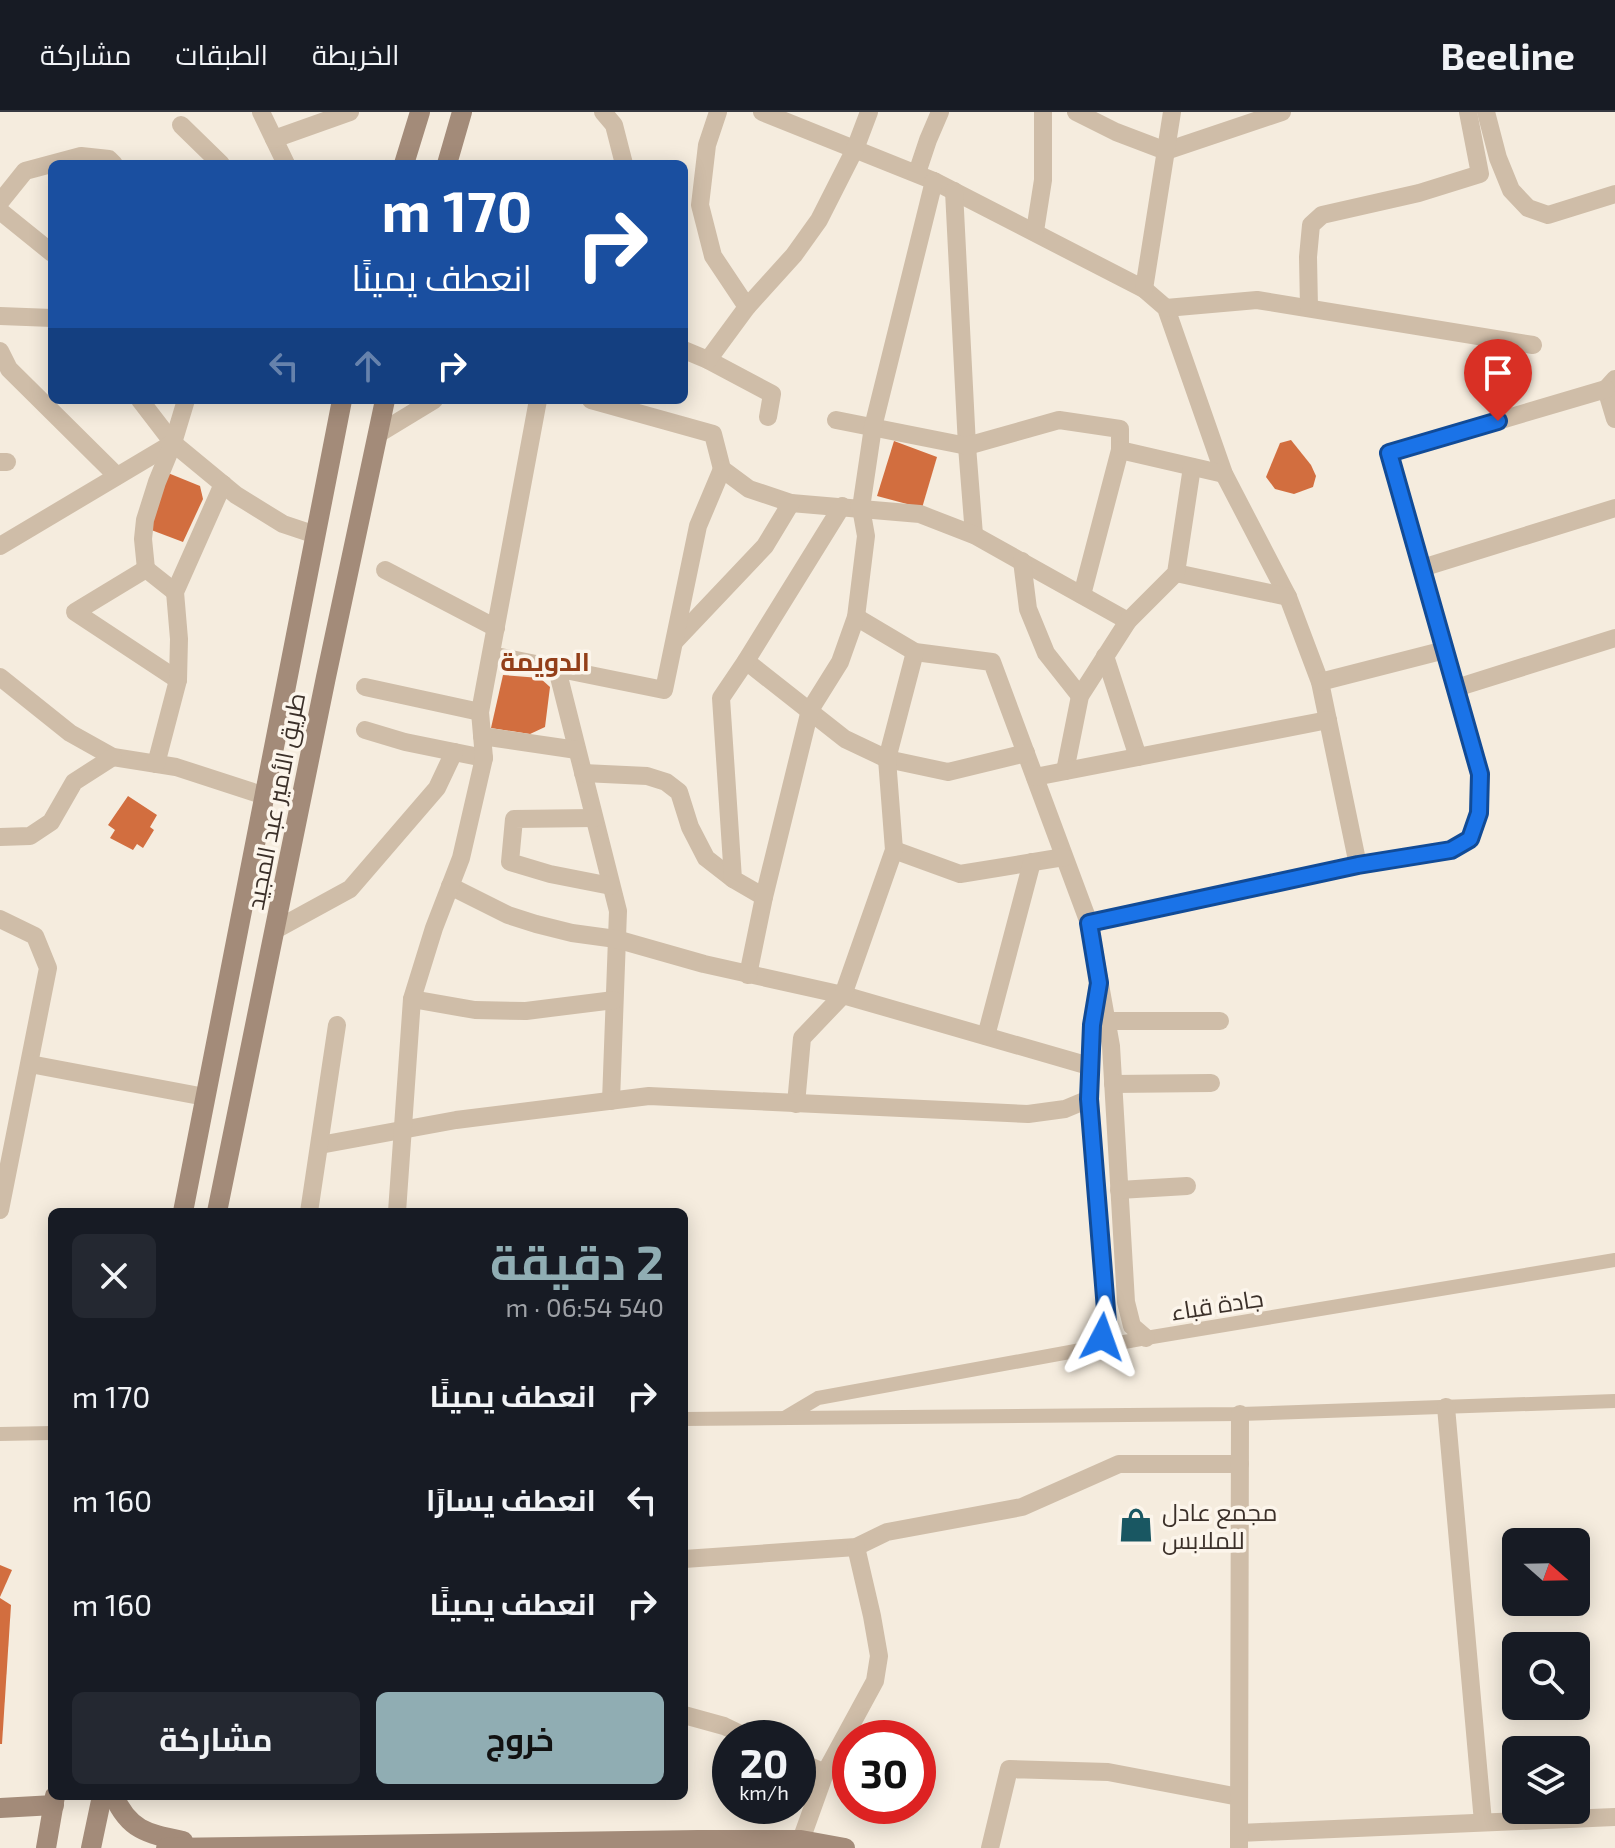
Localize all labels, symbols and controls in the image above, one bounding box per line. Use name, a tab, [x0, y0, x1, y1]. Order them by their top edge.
text: Beeline	[1441, 32, 1575, 78]
text: مشاركة	[40, 37, 131, 71]
text: الطبقات	[175, 37, 268, 71]
text: الخريطة	[312, 37, 399, 71]
text: 170 m	[381, 176, 532, 243]
icon: right	[560, 192, 664, 296]
text: انعطف يمينًا	[351, 255, 532, 298]
pin	[1464, 339, 1532, 421]
icon: left	[262, 344, 306, 388]
icon: ahead	[346, 344, 390, 388]
icon: right	[430, 344, 474, 388]
icon: arrive	[1476, 351, 1520, 395]
district label: الدويمة	[500, 645, 590, 677]
street label: طريق الأمير عبد المجيد	[240, 690, 312, 912]
text: 2 دقيقة	[490, 1232, 664, 1290]
button: close	[72, 1234, 156, 1318]
street label: جادة قباء	[1169, 1282, 1265, 1326]
text: 540 m · 06:54	[505, 1291, 664, 1322]
position arrow	[1060, 1295, 1144, 1379]
icon: right	[620, 1374, 664, 1418]
text: انعطف يمينًا	[430, 1377, 596, 1413]
text: 170 m	[72, 1378, 150, 1414]
icon: left	[620, 1478, 664, 1522]
text: انعطف يسارًا	[426, 1481, 596, 1517]
text: 160 m	[72, 1482, 152, 1518]
place label: مجمع عادل للملابس	[1162, 1497, 1277, 1555]
shop icon: مجمع عادل للملابس	[1117, 1506, 1155, 1544]
north arrow	[1502, 1528, 1590, 1616]
map controls	[1502, 1528, 1590, 1824]
icon: right	[620, 1582, 664, 1626]
text: انعطف يمينًا	[430, 1585, 596, 1621]
text: 160 m	[72, 1586, 152, 1622]
button: search	[1502, 1632, 1590, 1720]
button: مشاركة	[72, 1692, 360, 1784]
button: خروج	[376, 1692, 664, 1784]
speed limit sign: 30	[832, 1720, 936, 1824]
button: layers	[1502, 1736, 1590, 1824]
text: 20	[740, 1738, 788, 1786]
text: km/h	[739, 1780, 789, 1804]

